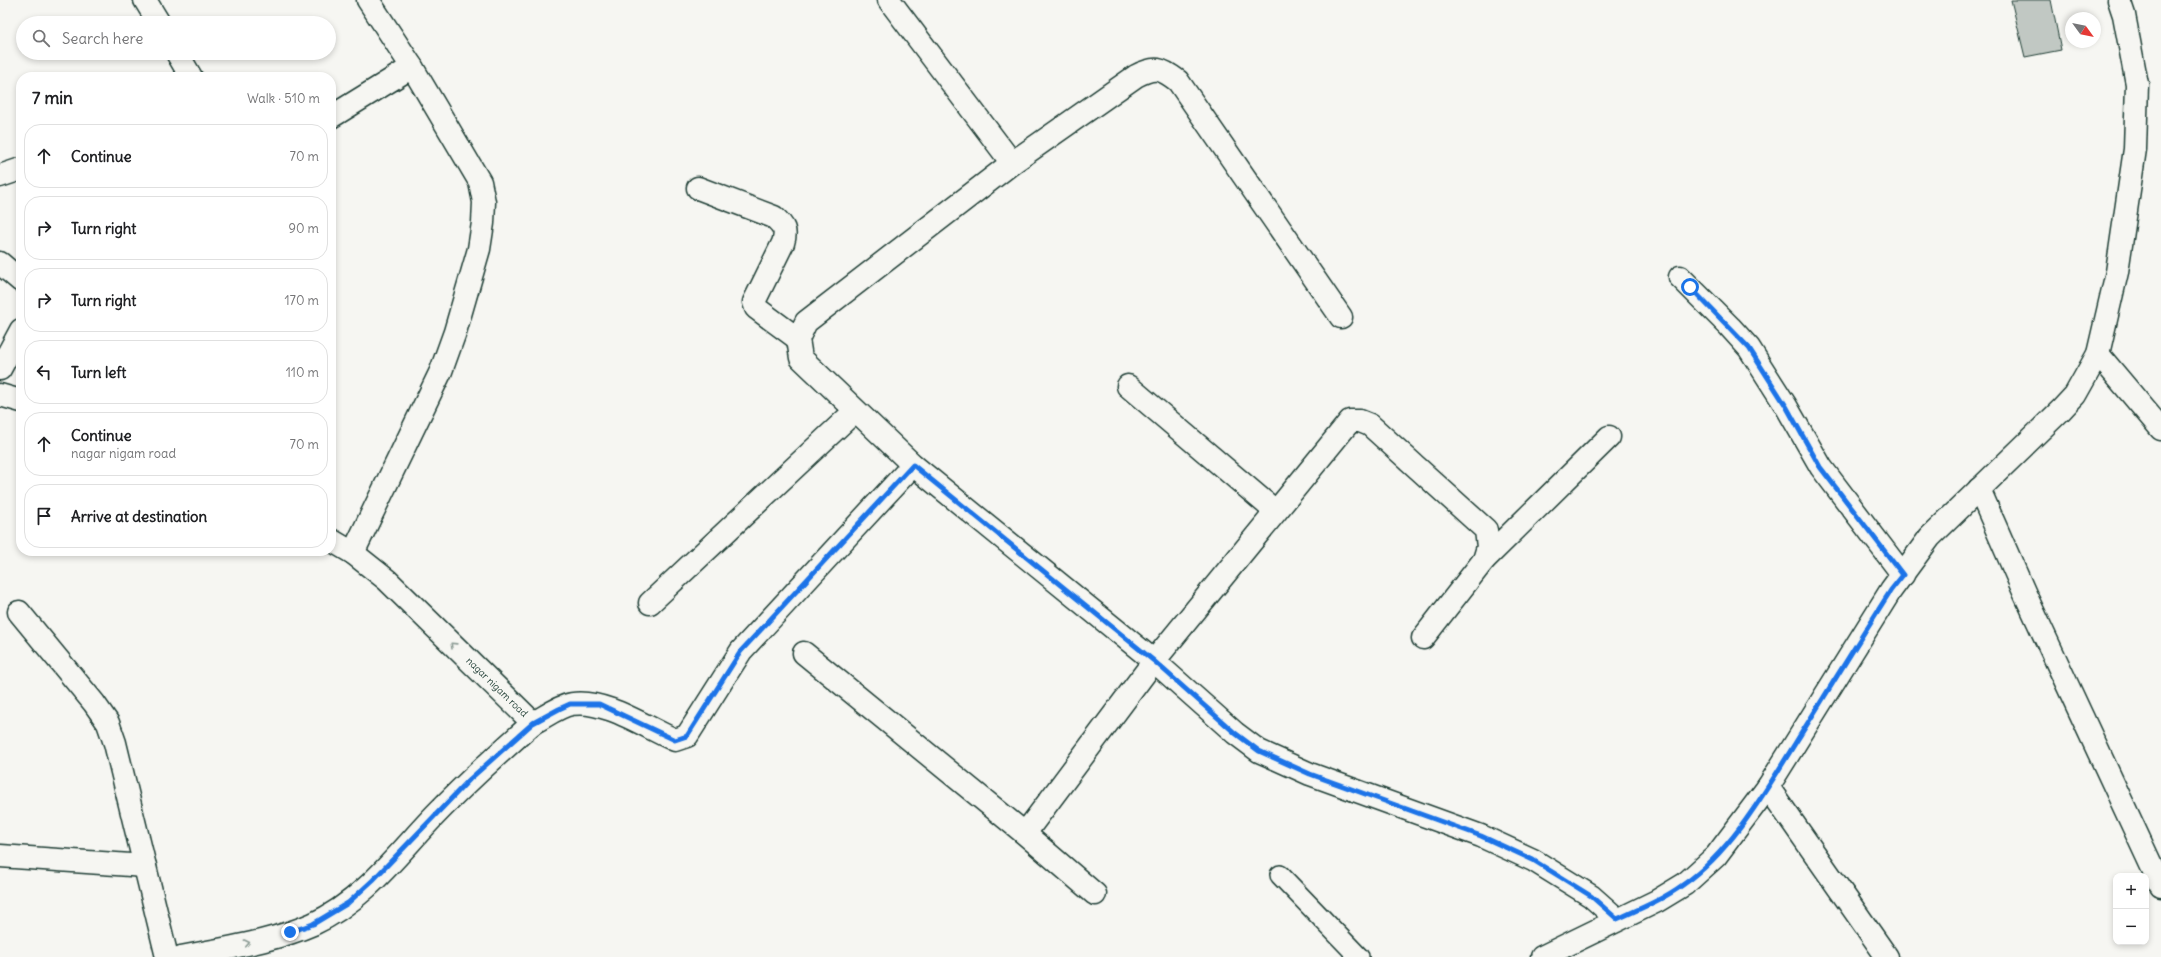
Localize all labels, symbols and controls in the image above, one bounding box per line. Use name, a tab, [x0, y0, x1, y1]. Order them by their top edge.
north arrow	[2065, 12, 2101, 48]
search box	[16, 16, 336, 60]
icon: search	[30, 27, 52, 49]
text: Search here	[62, 29, 143, 48]
text: 7 min	[32, 87, 73, 109]
text: Walk · 510 m	[247, 90, 320, 107]
icon: ahead	[33, 145, 55, 167]
text: Continue	[71, 147, 132, 166]
text: 70 m	[290, 148, 319, 165]
icon: right	[33, 217, 55, 239]
text: Turn right	[71, 219, 136, 238]
text: 90 m	[288, 220, 319, 237]
route start	[1681, 278, 1699, 296]
icon: right	[33, 289, 55, 311]
text: Turn right	[71, 291, 136, 310]
text: 170 m	[284, 292, 319, 309]
icon: left	[33, 361, 55, 383]
text: Turn left	[71, 363, 126, 382]
text: 110 m	[286, 364, 319, 381]
text: Continue	[71, 426, 132, 445]
icon: ahead	[33, 433, 55, 455]
text: 70 m	[290, 436, 319, 453]
text: nagar nigam road	[71, 445, 176, 462]
icon: arrive	[33, 505, 55, 527]
text: Arrive at destination	[71, 507, 207, 526]
one-way arrow	[450, 642, 458, 650]
street label: nagar nigam road	[463, 654, 531, 720]
map controls	[2113, 873, 2149, 945]
button: +	[2113, 873, 2149, 909]
button: −	[2113, 909, 2149, 945]
route end	[281, 923, 299, 941]
one-way arrow	[244, 940, 250, 948]

